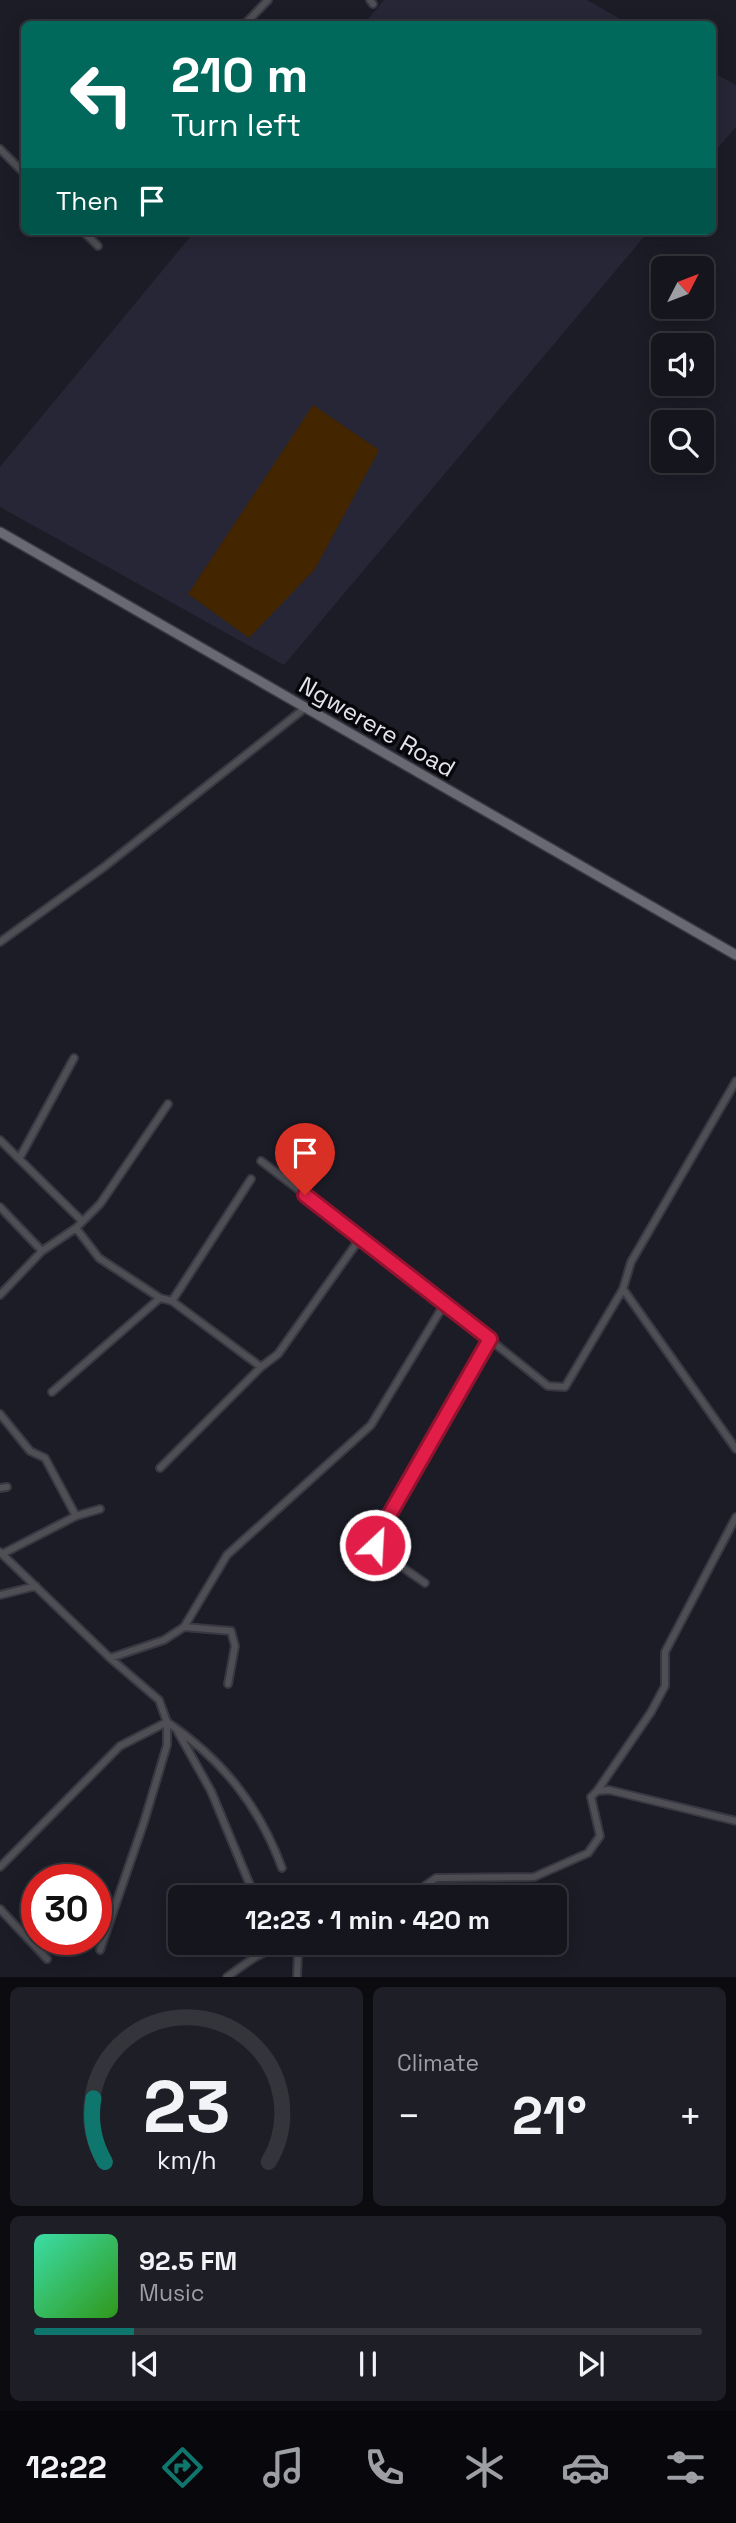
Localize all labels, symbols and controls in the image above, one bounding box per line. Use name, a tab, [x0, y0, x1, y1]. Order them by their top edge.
text: 210 m	[171, 44, 308, 106]
icon: left	[56, 49, 147, 140]
text: Turn left	[171, 105, 301, 145]
icon: arrive	[133, 182, 171, 220]
text: Then	[56, 184, 119, 218]
north arrow	[651, 256, 714, 318]
map controls	[651, 256, 714, 473]
button: sound	[651, 333, 714, 396]
button: search	[651, 410, 714, 473]
street label: Ngwerere Road	[294, 669, 461, 784]
pin	[275, 1123, 335, 1195]
icon: arrive	[286, 1134, 324, 1172]
position arrow	[338, 1508, 412, 1582]
speed limit sign: 30	[21, 1864, 112, 1955]
text: 12:23 · 1 min · 420 m	[245, 1903, 490, 1937]
text: Climate	[397, 2048, 479, 2078]
text: 23	[143, 2061, 230, 2154]
text: 21°	[512, 2083, 587, 2149]
text: −	[397, 2092, 421, 2140]
text: +	[678, 2092, 702, 2140]
text: km/h	[157, 2144, 216, 2176]
text: 92.5 FM	[139, 2244, 237, 2278]
text: Music	[139, 2278, 204, 2308]
icon: previous	[126, 2345, 164, 2383]
icon: pause	[349, 2345, 387, 2383]
icon: next	[572, 2345, 610, 2383]
icon: directions	[158, 2443, 207, 2492]
icon: music	[259, 2443, 308, 2492]
icon: phone	[360, 2443, 409, 2492]
icon: climate	[460, 2443, 509, 2492]
icon: car	[561, 2443, 610, 2492]
icon: filters	[661, 2443, 710, 2492]
text: 12:22	[26, 2447, 107, 2487]

